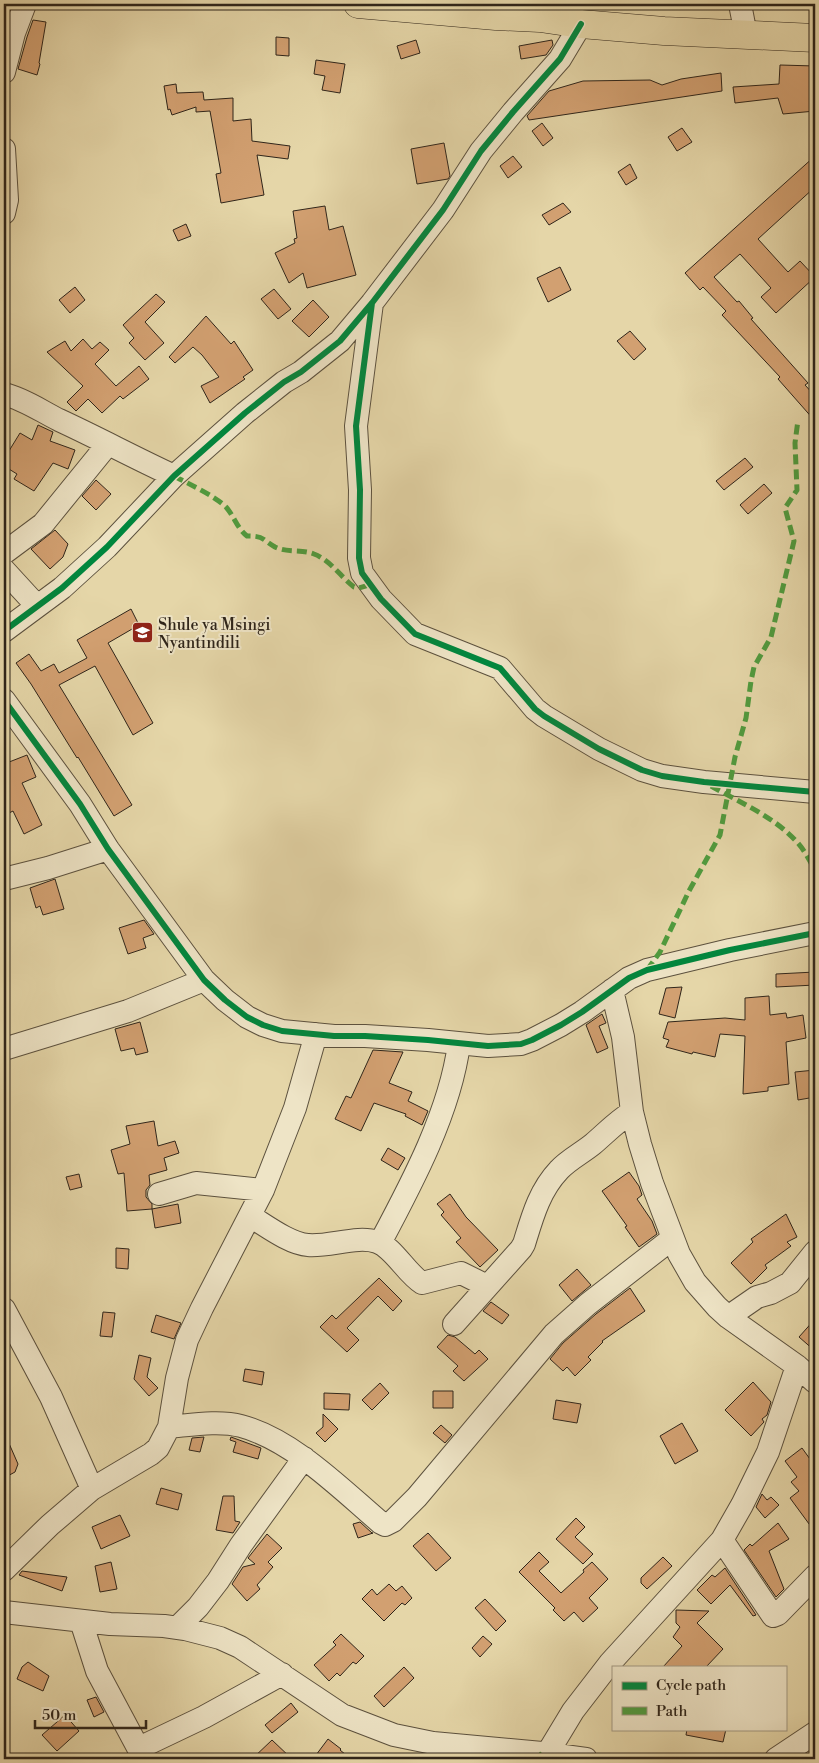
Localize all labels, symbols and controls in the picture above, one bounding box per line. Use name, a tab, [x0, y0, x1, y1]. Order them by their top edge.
place label: Shule ya Msingi Nyantindili	[158, 615, 271, 653]
school or university icon: Shule ya Msingi Nyantindili	[130, 621, 154, 645]
legend	[612, 1666, 786, 1730]
text: Cycle path	[656, 1676, 726, 1695]
scale bar	[35, 1698, 146, 1730]
text: Path	[656, 1702, 688, 1721]
text: 50 m	[42, 1706, 76, 1725]

